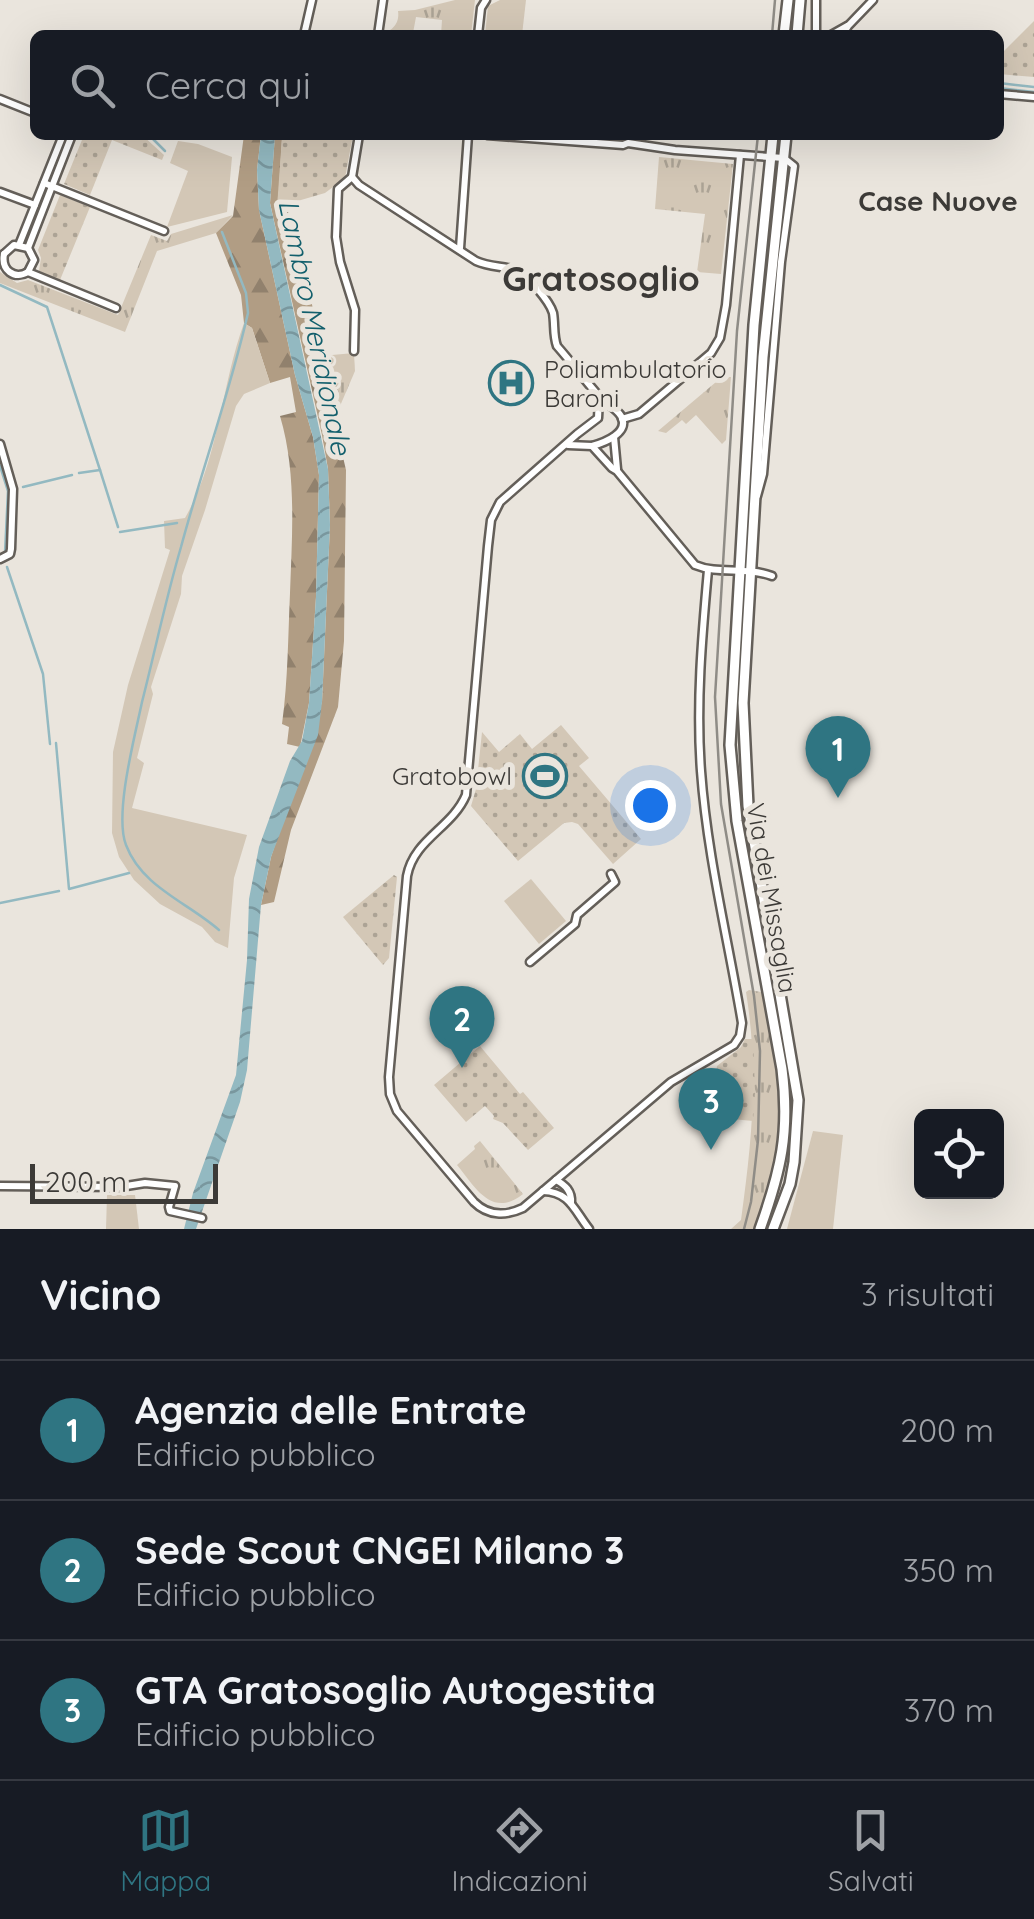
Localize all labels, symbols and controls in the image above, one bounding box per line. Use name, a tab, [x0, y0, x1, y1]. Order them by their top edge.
search box	[30, 30, 1004, 140]
icon: search	[65, 58, 120, 113]
text: Cerca qui	[145, 61, 311, 109]
district label: Case Nuove	[858, 183, 1018, 218]
water label: Lambro Meridionale	[271, 196, 360, 459]
district label: Gratosoglio	[502, 256, 700, 300]
place label: Poliambulatorio Baroni	[544, 353, 727, 413]
hospital icon: Poliambulatorio Baroni	[488, 360, 534, 406]
pin: 1	[806, 716, 870, 798]
sports icon: Gratobowl	[522, 753, 568, 799]
place label: Gratobowl	[392, 760, 512, 791]
your location	[625, 780, 676, 831]
street label: Via dei Missaglia	[741, 801, 804, 995]
pin: 2	[430, 986, 494, 1068]
pin: 3	[678, 1068, 744, 1150]
map controls	[914, 1109, 1004, 1199]
button: locate	[914, 1109, 1004, 1199]
scale bar	[30, 1159, 218, 1204]
text: 200 m	[45, 1164, 127, 1199]
text: Vicino	[40, 1268, 161, 1321]
text: 3 risultati	[861, 1274, 994, 1314]
text: Agenzia delle Entrate	[135, 1386, 527, 1434]
text: 1	[66, 1410, 79, 1450]
text: 200 m	[900, 1410, 994, 1450]
text: Edificio pubblico	[135, 1434, 376, 1474]
text: Sede Scout CNGEI Milano 3	[135, 1526, 624, 1574]
text: 2	[63, 1550, 82, 1590]
text: 350 m	[903, 1550, 994, 1590]
text: Edificio pubblico	[135, 1574, 376, 1614]
text: GTA Gratosoglio Autogestita	[135, 1666, 656, 1714]
text: 3	[64, 1690, 81, 1730]
text: 370 m	[904, 1690, 994, 1730]
text: Edificio pubblico	[135, 1714, 376, 1754]
tab: Mappa	[120, 1803, 211, 1898]
tab: Indicazioni	[452, 1803, 588, 1898]
tab: Salvati	[828, 1803, 914, 1898]

